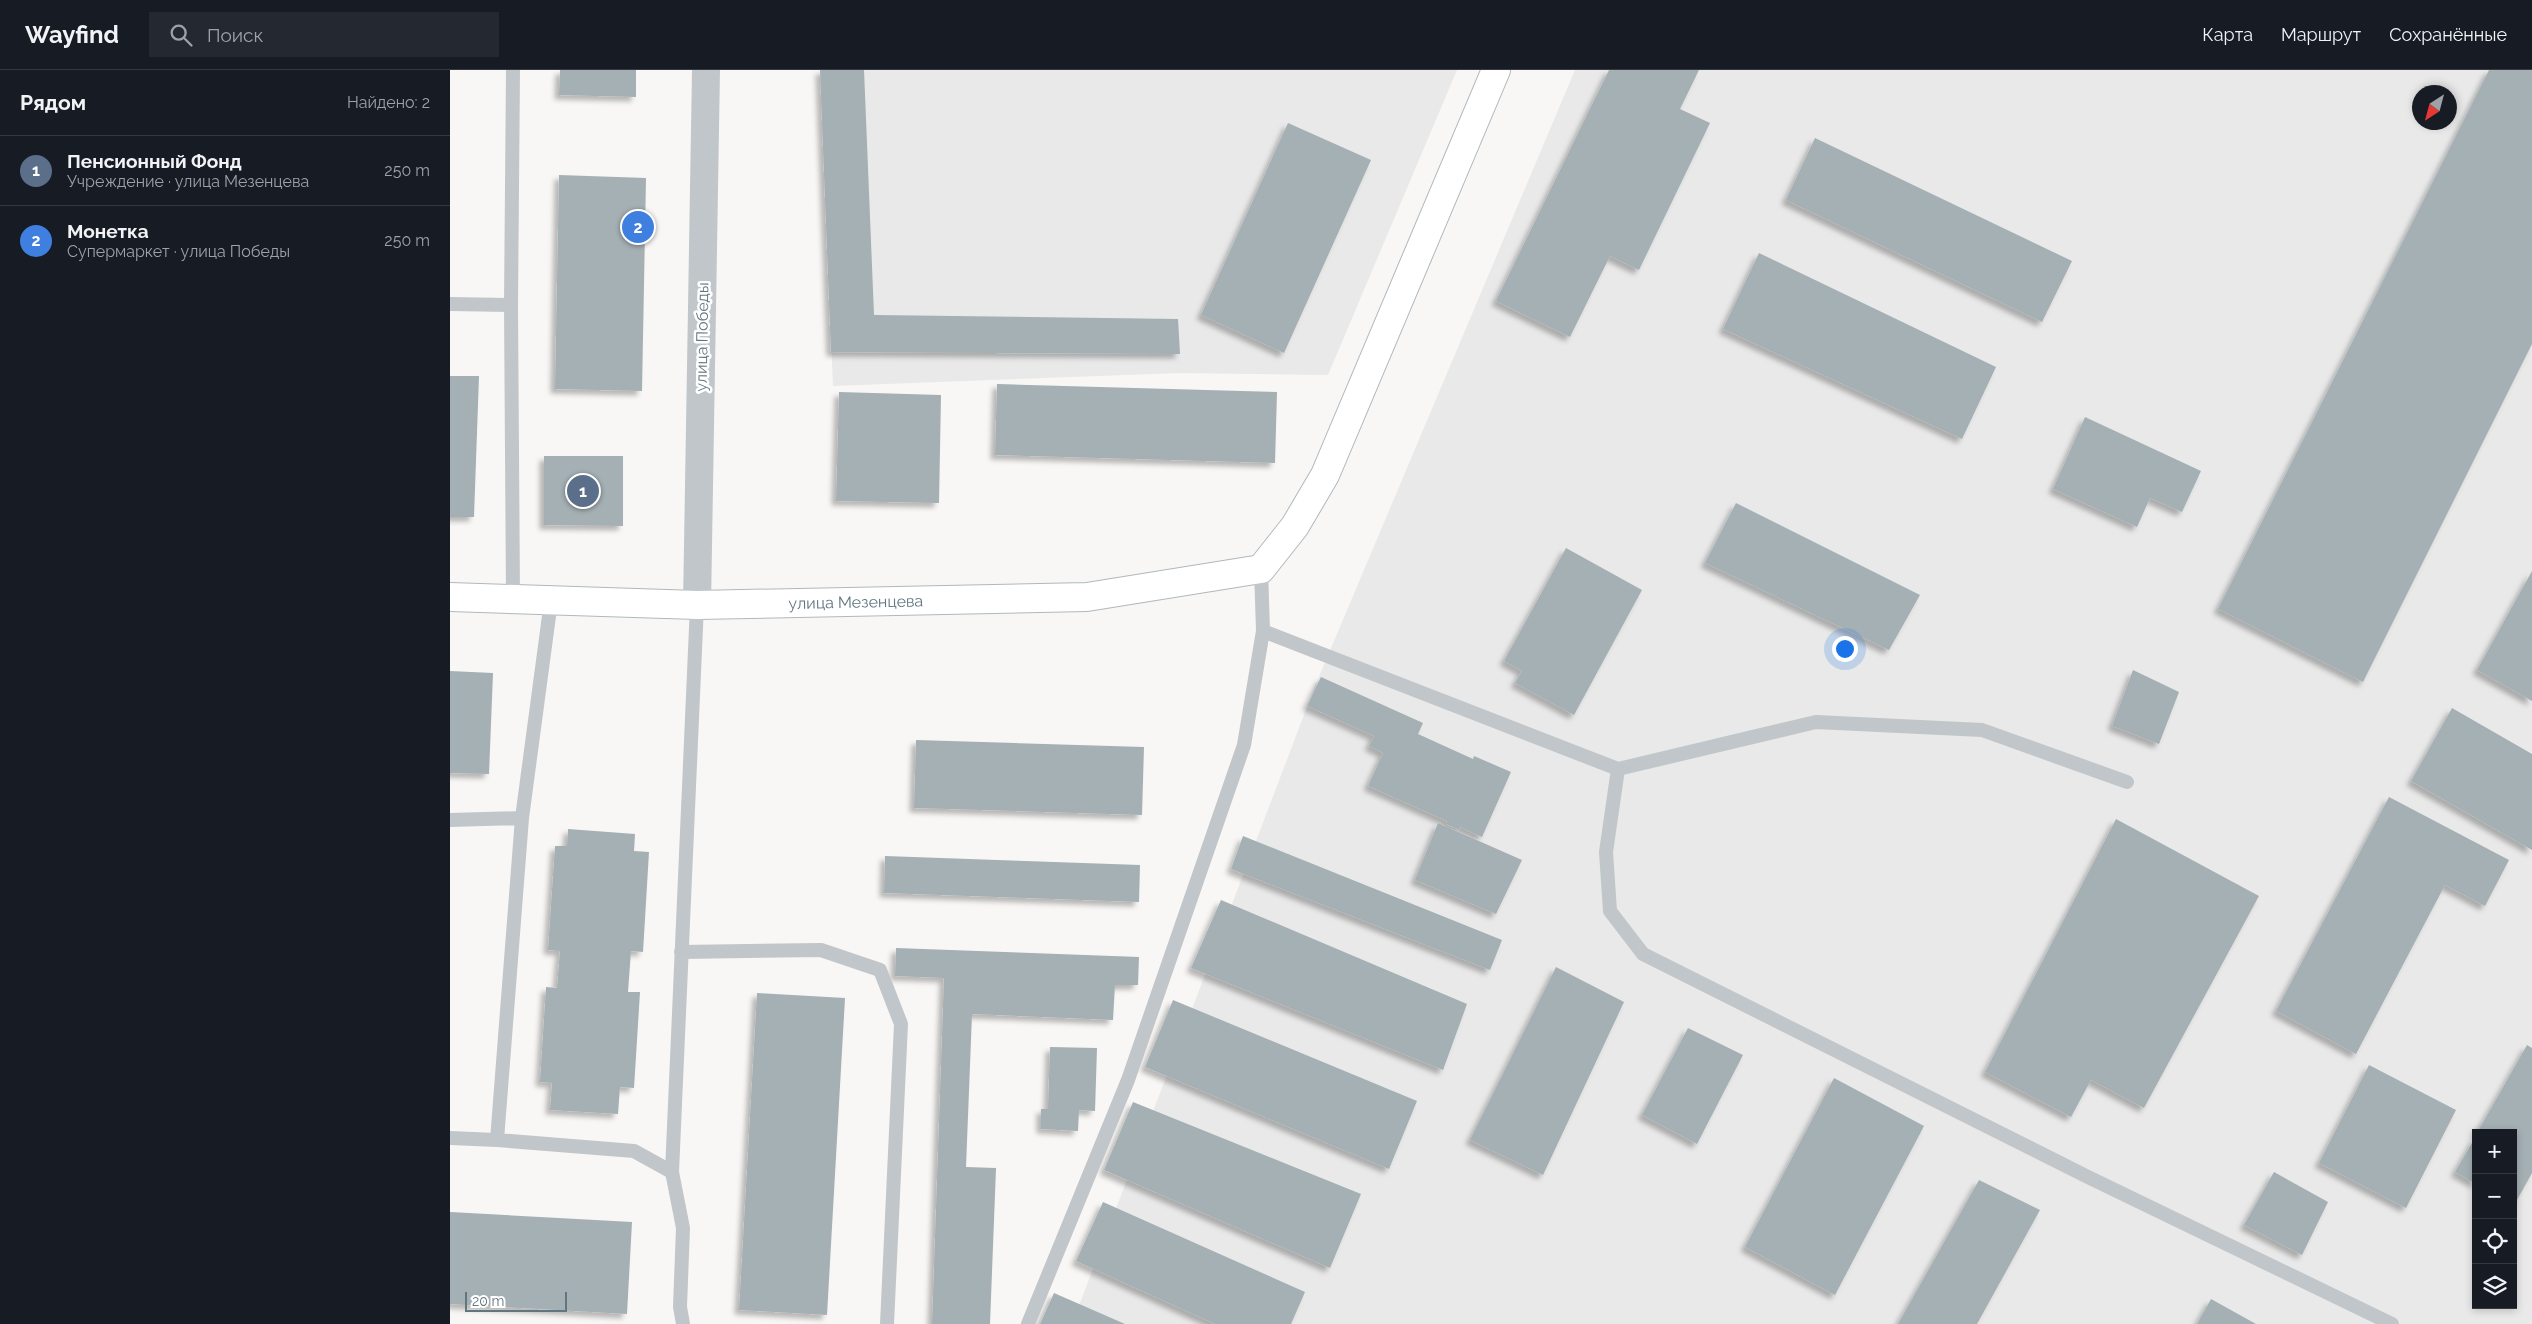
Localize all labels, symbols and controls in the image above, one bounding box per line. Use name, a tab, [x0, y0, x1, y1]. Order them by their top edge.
search box	[149, 12, 499, 57]
text: Wayfind	[25, 20, 119, 49]
icon: search	[167, 21, 195, 49]
text: Поиск	[207, 24, 263, 46]
text: Карта	[2202, 24, 2253, 45]
text: Маршрут	[2281, 24, 2361, 45]
text: Сохранённые	[2389, 24, 2507, 45]
north arrow	[2412, 85, 2457, 130]
text: Рядом	[20, 90, 86, 115]
text: Найдено: 2	[347, 93, 430, 112]
text: Пенсионный Фонд	[67, 150, 242, 172]
text: 1	[32, 161, 40, 180]
text: 250 m	[384, 161, 430, 180]
text: Учреждение · улица Мезенцева	[67, 172, 309, 191]
pin: 2	[622, 208, 654, 246]
text: Монетка	[67, 220, 149, 242]
text: 2	[31, 231, 41, 250]
text: 250 m	[384, 231, 430, 250]
text: Супермаркет · улица Победы	[67, 242, 290, 261]
street label: улица Победы	[692, 282, 712, 392]
pin: 1	[567, 472, 599, 510]
street label: улица Мезенцева	[788, 591, 923, 613]
your location	[1832, 636, 1858, 662]
map controls	[2472, 1129, 2517, 1309]
button: +	[2472, 1129, 2517, 1174]
button: −	[2472, 1174, 2517, 1219]
button: locate	[2472, 1219, 2517, 1264]
button: layers	[2472, 1264, 2517, 1309]
scale bar	[465, 1289, 568, 1312]
text: 20 m	[472, 1293, 504, 1309]

